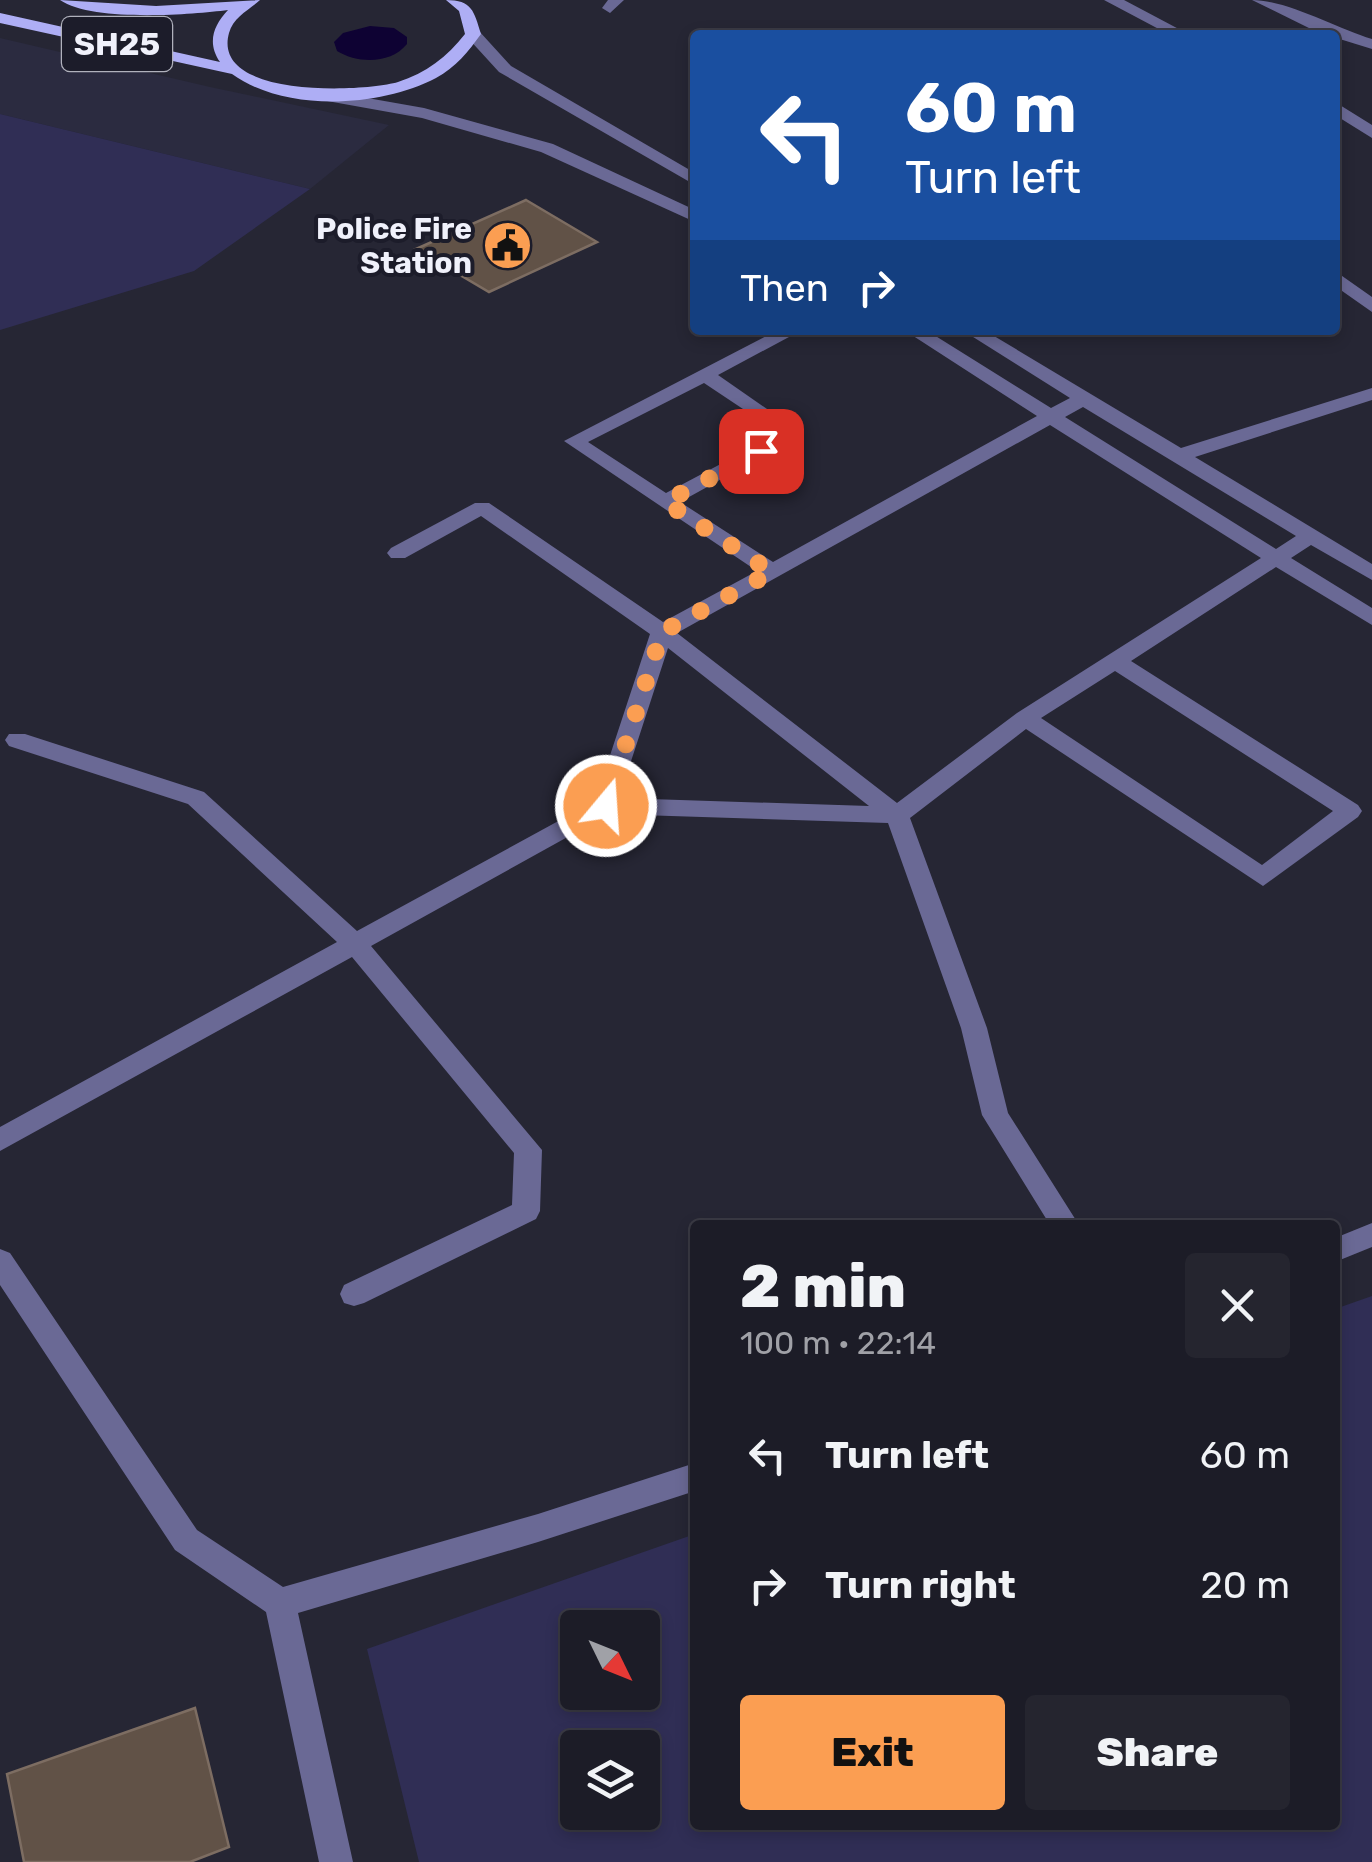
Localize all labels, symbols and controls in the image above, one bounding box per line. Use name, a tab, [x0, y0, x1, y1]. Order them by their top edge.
road number: SH25	[62, 17, 172, 71]
text: 60 m	[905, 67, 1077, 150]
icon: left	[740, 70, 870, 200]
text: Turn left	[905, 151, 1081, 204]
place label: Police Fire Station	[316, 211, 472, 281]
public building icon: Police Fire Station	[481, 220, 533, 272]
icon: right	[849, 260, 904, 315]
text: Then	[740, 265, 829, 311]
pin	[719, 409, 804, 494]
icon: arrive	[734, 424, 789, 479]
position arrow	[554, 754, 658, 858]
text: 2 min	[740, 1251, 906, 1322]
button: close	[1185, 1253, 1290, 1358]
text: 100 m · 22:14	[740, 1324, 936, 1362]
icon: left	[740, 1428, 795, 1483]
text: Turn left	[825, 1432, 989, 1478]
text: 60 m	[1200, 1432, 1290, 1478]
icon: right	[740, 1558, 795, 1613]
text: Turn right	[825, 1562, 1016, 1608]
text: 20 m	[1200, 1562, 1290, 1608]
north arrow	[560, 1610, 660, 1710]
map controls	[560, 1610, 660, 1830]
button: Exit	[740, 1695, 1005, 1810]
button: Share	[1025, 1695, 1290, 1810]
button: layers	[560, 1730, 660, 1830]

